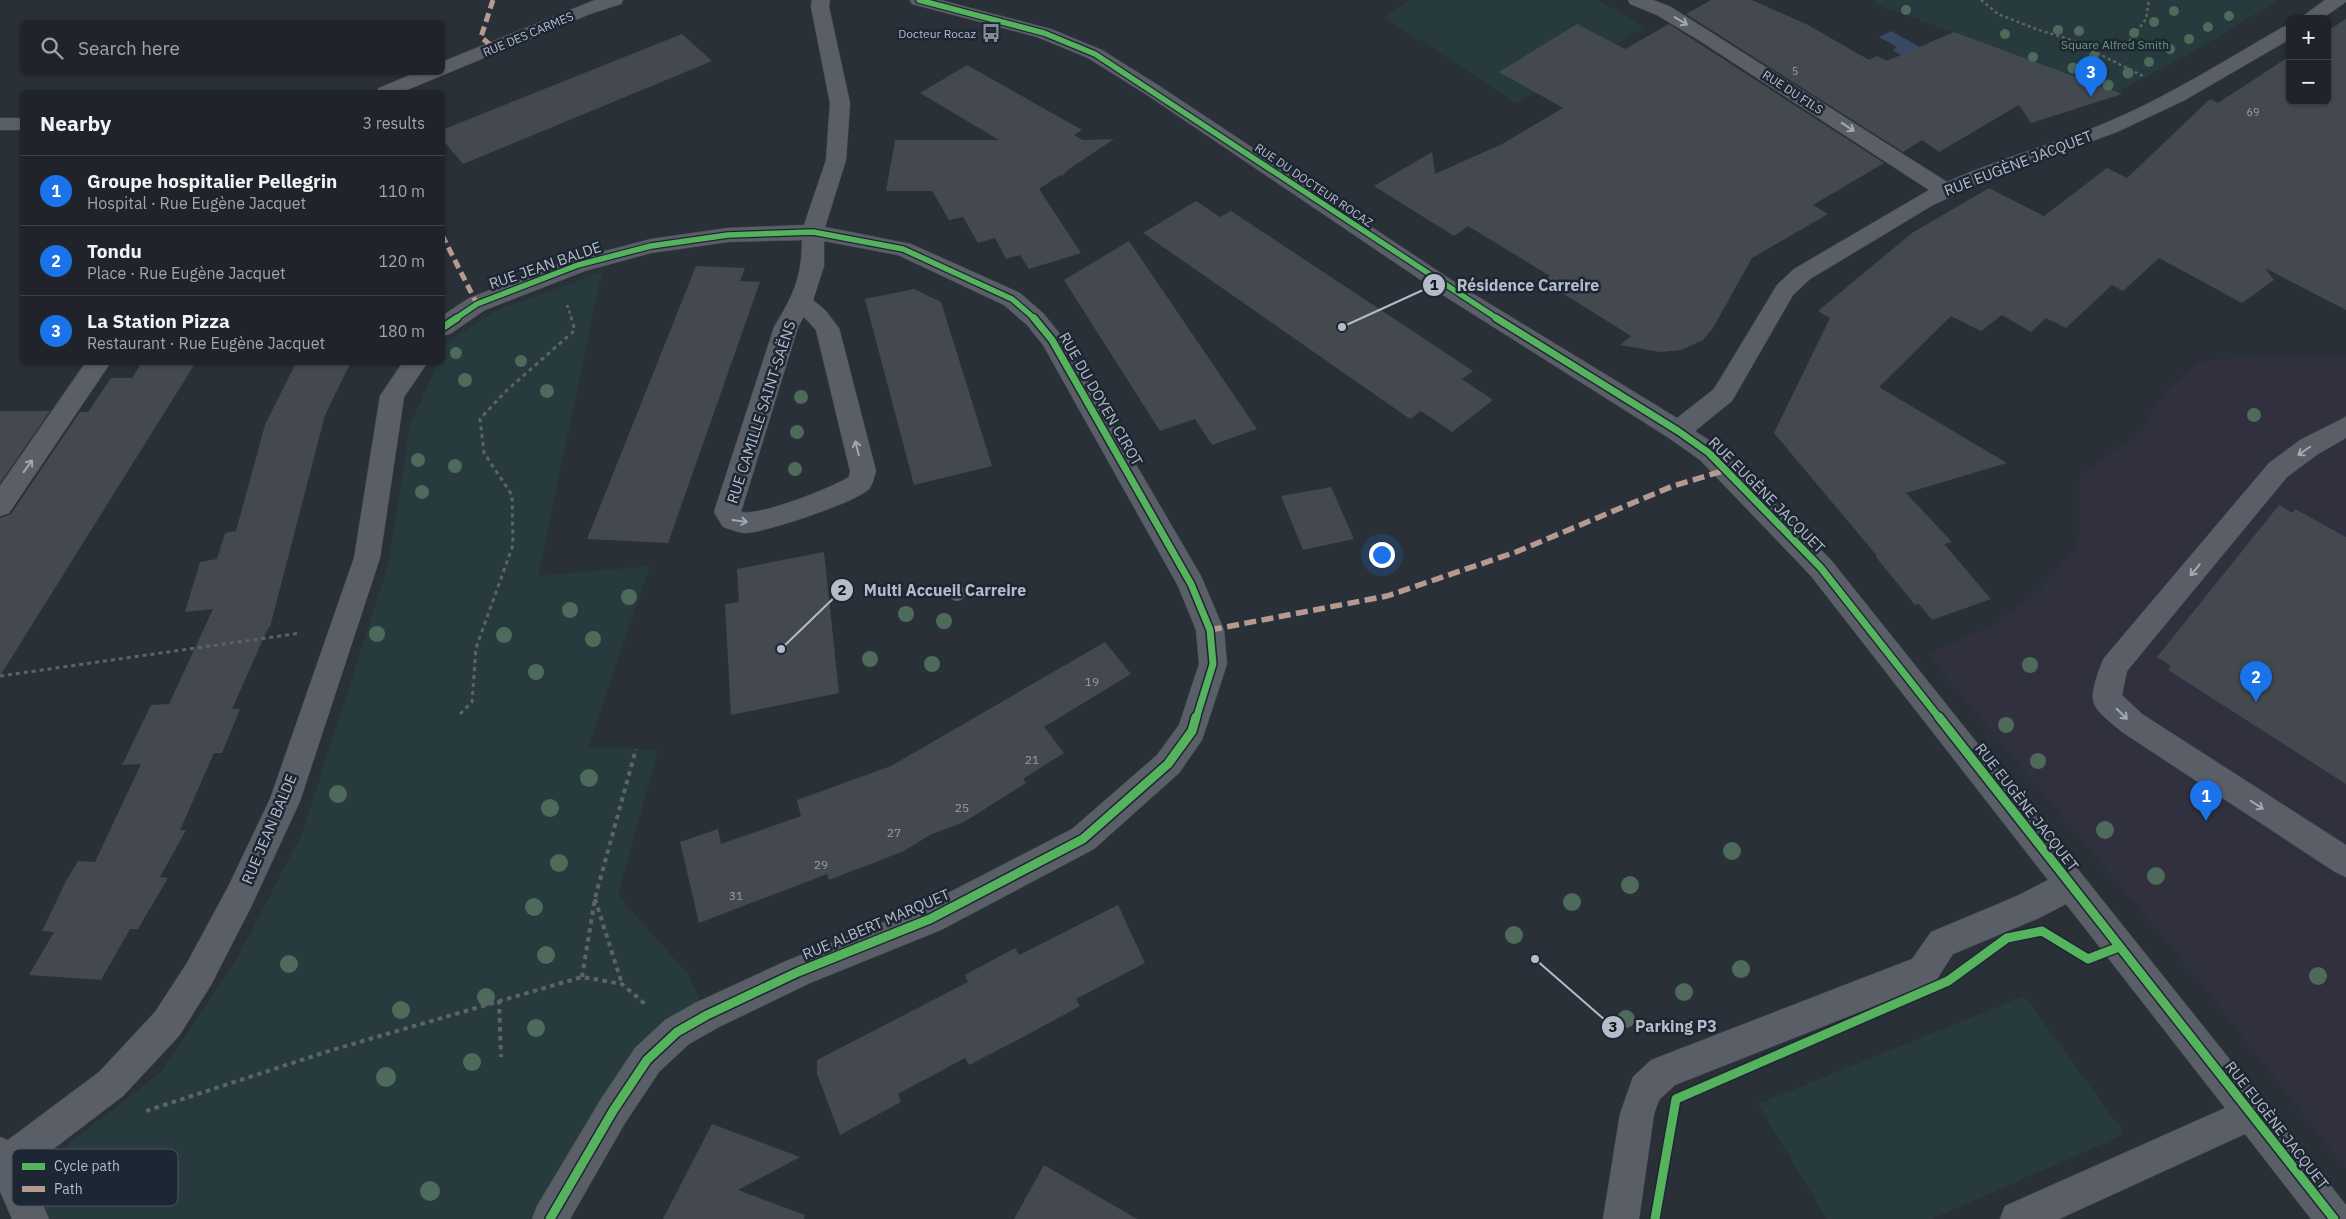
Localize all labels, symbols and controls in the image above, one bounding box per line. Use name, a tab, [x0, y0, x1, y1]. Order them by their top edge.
street label: RUE DES CARMES	[480, 8, 576, 60]
map controls	[2286, 15, 2331, 105]
button: +	[2286, 15, 2331, 60]
one-way arrow	[1673, 17, 1687, 27]
search box	[20, 20, 445, 75]
bus stop icon: Docteur Rocaz	[980, 22, 1002, 44]
place label: Docteur Rocaz	[898, 26, 976, 41]
icon: search	[38, 34, 66, 62]
text: Search here	[78, 36, 180, 60]
park label: Square Alfred Smith	[2061, 37, 2169, 52]
pin: 3	[2075, 56, 2107, 97]
button: −	[2286, 60, 2331, 105]
house number: 5	[1792, 64, 1798, 78]
street label: RUE DU FILS	[1760, 67, 1826, 117]
house number: 69	[2246, 105, 2260, 119]
text: Nearby	[40, 109, 111, 137]
text: 3 results	[362, 113, 425, 133]
one-way arrow	[1841, 122, 1855, 132]
street label: RUE EUGÈNE JACQUET	[1941, 126, 2095, 200]
street label: RUE DU DOCTEUR ROCAZ	[1252, 140, 1376, 230]
text: Groupe hospitalier Pellegrin	[87, 169, 337, 193]
text: 1	[51, 181, 61, 201]
text: 110 m	[378, 181, 425, 201]
text: Hospital · Rue Eugène Jacquet	[87, 193, 306, 213]
street label: RUE JEAN BALDE	[486, 237, 604, 293]
text: Tondu	[87, 239, 142, 263]
text: 2	[51, 251, 61, 271]
text: 120 m	[378, 251, 425, 271]
text: Place · Rue Eugène Jacquet	[87, 263, 286, 283]
callout: Résidence Carreire	[1422, 270, 1609, 301]
text: 1	[1429, 275, 1439, 294]
text: Résidence Carreire	[1457, 275, 1599, 295]
text: La Station Pizza	[87, 309, 230, 333]
street label: RUE CAMILLE SAINT-SAËNS	[722, 318, 800, 506]
text: 3	[51, 321, 61, 341]
text: 180 m	[378, 321, 425, 341]
street label: RUE DU DOYEN CIROT	[1055, 329, 1147, 470]
text: Restaurant · Rue Eugène Jacquet	[87, 333, 325, 353]
street label: RUE EUGÈNE JACQUET	[1705, 433, 1830, 558]
one-way arrow	[852, 440, 861, 456]
one-way arrow	[2297, 446, 2311, 456]
one-way arrow	[23, 459, 33, 473]
one-way arrow	[732, 516, 748, 526]
your location	[1369, 542, 1395, 568]
one-way arrow	[2189, 564, 2201, 577]
callout: Multi Accueil Carreire	[829, 575, 1037, 606]
text: 2	[837, 580, 847, 599]
text: Multi Accueil Carreire	[864, 580, 1026, 600]
pin: 2	[2240, 661, 2272, 702]
house number: 19	[1085, 674, 1099, 689]
one-way arrow	[2116, 708, 2129, 720]
street label: RUE EUGÈNE JACQUET	[1971, 739, 2083, 875]
house number: 21	[1025, 752, 1039, 767]
street label: RUE JEAN BALDE	[237, 771, 301, 887]
pin: 1	[2190, 780, 2222, 821]
one-way arrow	[2250, 799, 2264, 810]
house number: 25	[955, 800, 969, 815]
house number: 27	[887, 825, 901, 840]
house number: 29	[814, 857, 828, 872]
street label: RUE ALBERT MARQUET	[799, 884, 953, 964]
house number: 31	[729, 888, 743, 903]
callout: Parking P3	[1600, 1011, 1727, 1042]
text: Parking P3	[1635, 1016, 1717, 1036]
text: 3	[1608, 1017, 1618, 1036]
street label: RUE EUGÈNE JACQUET	[2221, 1057, 2333, 1193]
legend	[12, 1149, 178, 1206]
text: Cycle path	[54, 1157, 120, 1175]
text: Path	[54, 1180, 83, 1198]

